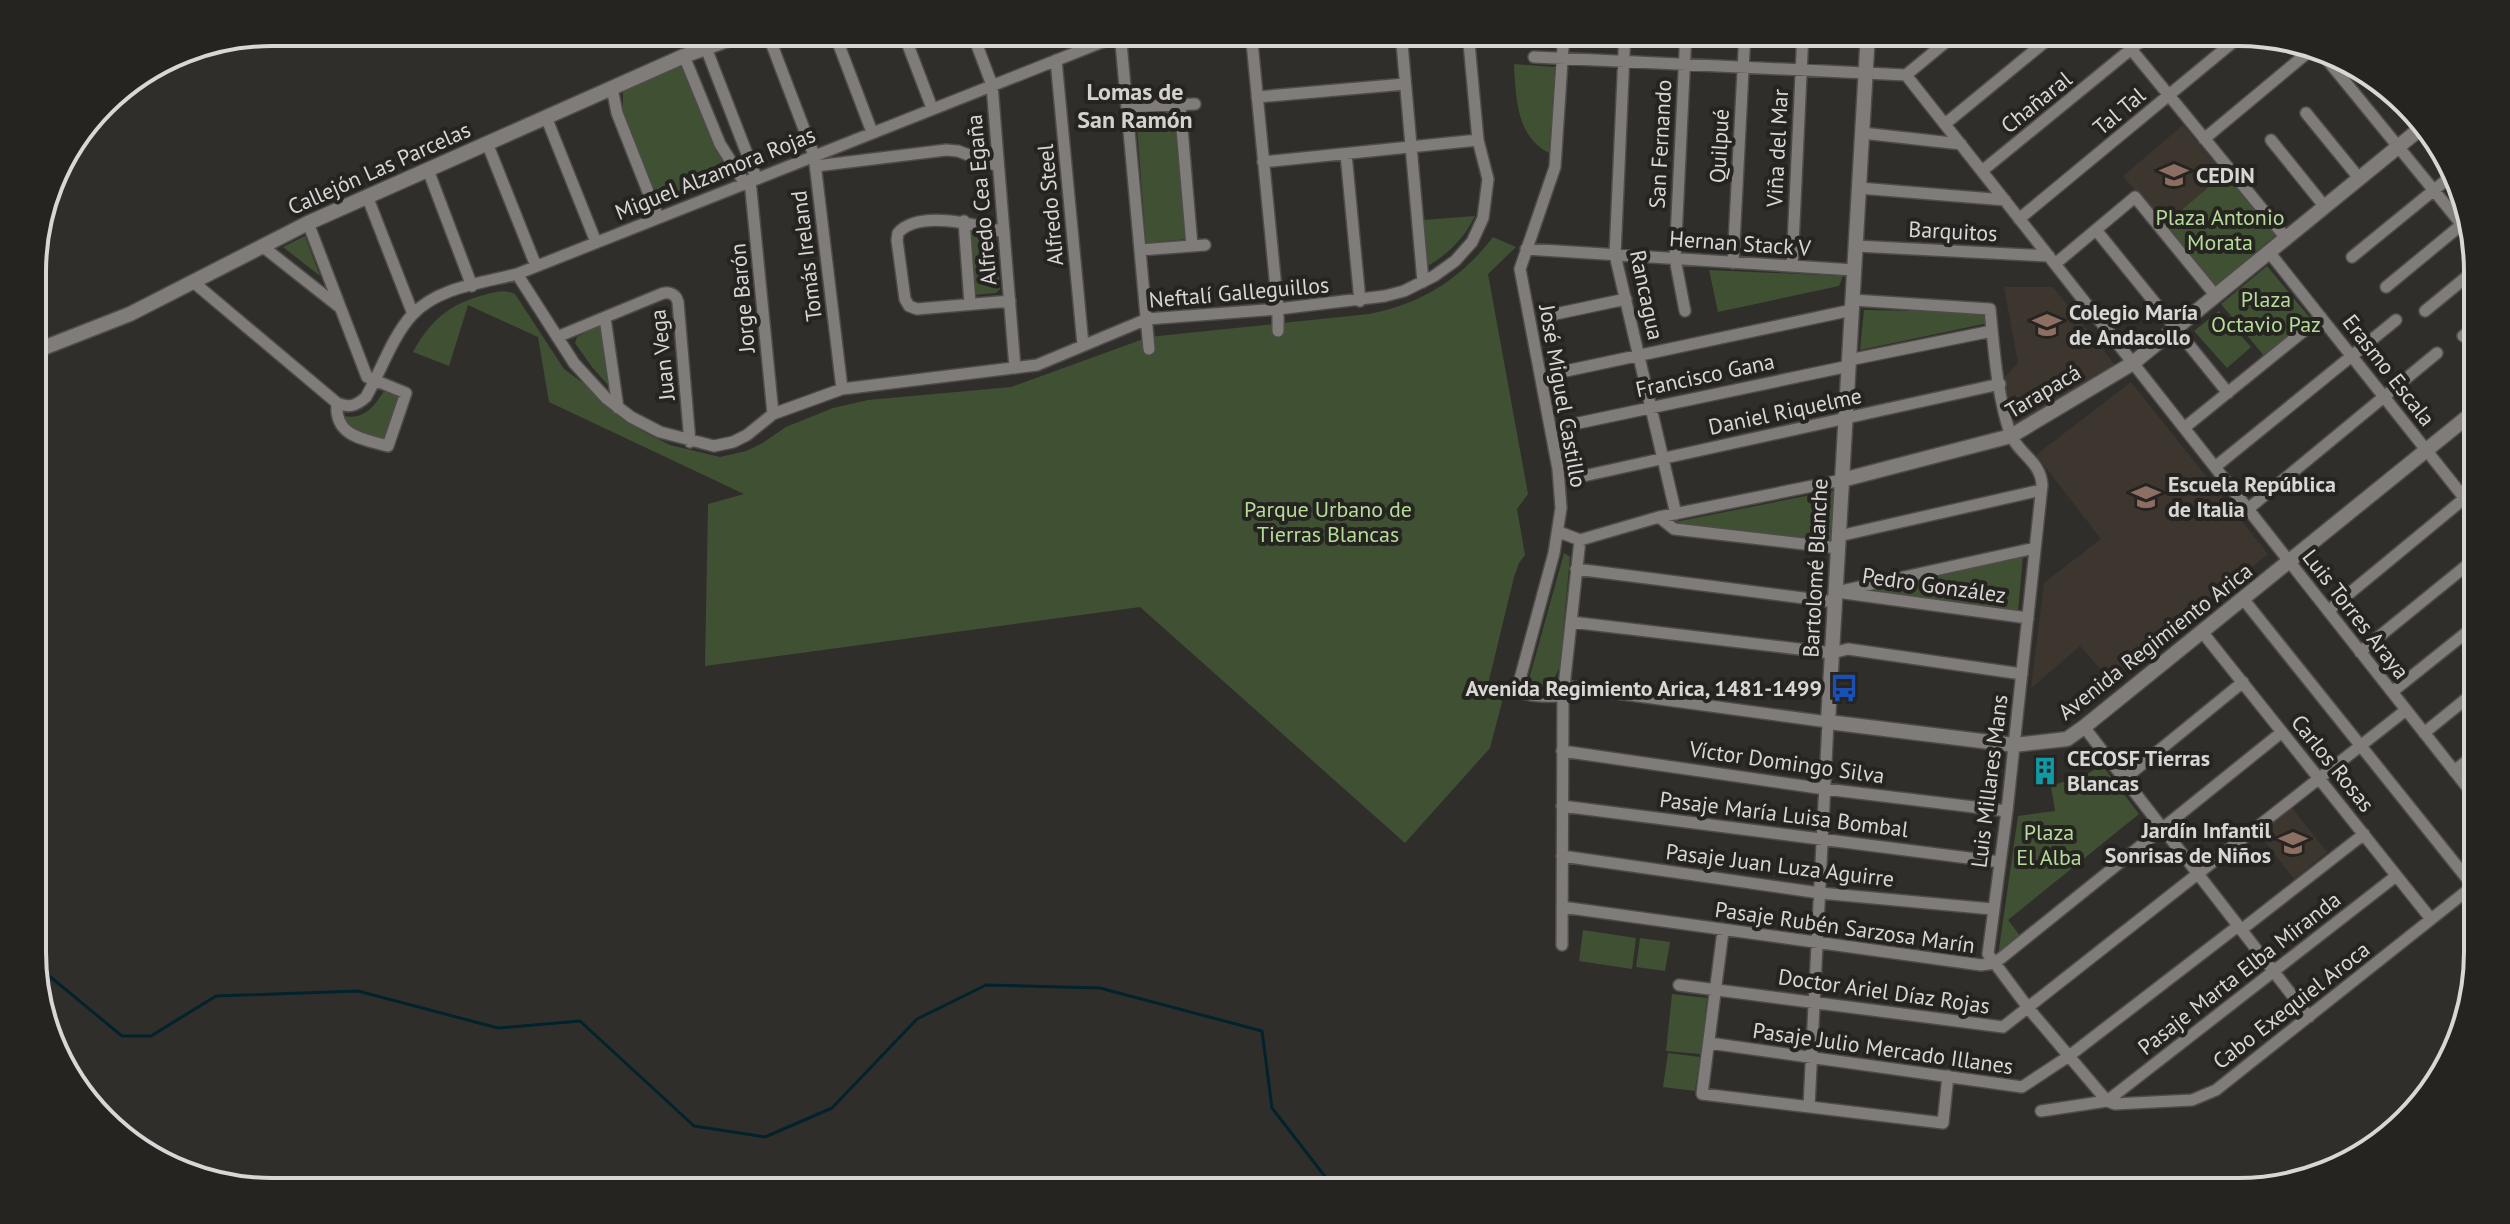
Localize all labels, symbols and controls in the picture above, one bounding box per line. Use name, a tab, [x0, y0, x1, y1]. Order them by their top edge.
street label: Chañaral	[1995, 65, 2078, 139]
district label: Lomas de San Ramón	[1077, 76, 1193, 135]
street label: San Fernando	[1643, 79, 1677, 209]
street label: Tal Tal	[2087, 81, 2151, 141]
street label: Viña del Mar	[1760, 88, 1794, 209]
street label: Quilpué	[1703, 108, 1735, 184]
street label: Alfredo Cea Egaña	[960, 113, 1002, 287]
street label: Callejón Las Parcelas	[283, 115, 475, 221]
street label: Miguel Alzamora Rojas	[611, 120, 819, 226]
street label: Alfredo Steel	[1031, 142, 1069, 267]
school or university icon: CEDIN	[2159, 160, 2189, 190]
place label: CEDIN	[2196, 161, 2255, 189]
street label: Tomás Ireland	[784, 189, 828, 323]
park label: Plaza Antonio Morata	[2155, 203, 2285, 256]
street label: Barquitos	[1908, 215, 1998, 247]
street label: Hernan Stack V	[1668, 224, 1812, 262]
street label: Jorge Barón	[723, 242, 761, 355]
street label: Rancagua	[1624, 247, 1670, 343]
street label: Neftalí Galleguillos	[1148, 270, 1330, 314]
park label: Plaza Octavio Paz	[2211, 285, 2321, 338]
place label: Colegio María de Andacollo	[2069, 298, 2198, 351]
street label: José Miguel Castillo	[1533, 301, 1593, 490]
street label: Juan Vega	[643, 308, 681, 403]
street label: Erasmo Escala	[2337, 309, 2441, 431]
school or university icon: Colegio María de Andacollo	[2032, 310, 2062, 340]
street label: Francisco Gana	[1633, 347, 1777, 403]
street label: Tarapacá	[2000, 358, 2086, 424]
street label: Daniel Riquelme	[1706, 381, 1864, 441]
place label: Escuela República de Italia	[2168, 470, 2336, 523]
street label: Bartolomé Blanche	[1796, 478, 1834, 658]
school or university icon: Escuela República de Italia	[2131, 482, 2161, 512]
park label: Parque Urbano de Tierras Blancas	[1244, 495, 1412, 548]
street label: Luis Torres Araya	[2297, 543, 2415, 685]
street label: Avenida Regimiento Arica	[2052, 556, 2258, 726]
street label: Pedro González	[1860, 561, 2008, 609]
bus stop icon: Avenida Regimiento Arica, 1481-1499	[1829, 673, 1859, 703]
place label: Avenida Regimiento Arica, 1481-1499	[1466, 674, 1822, 702]
street label: Luis Millares Mans	[1964, 693, 2014, 869]
street label: Carlos Rosas	[2285, 709, 2381, 817]
street label: Víctor Domingo Silva	[1687, 734, 1886, 790]
place label: CECOSF Tierras Blancas	[2067, 744, 2210, 797]
building icon: CECOSF Tierras Blancas	[2030, 756, 2060, 786]
street label: Pasaje María Luisa Bombal	[1658, 785, 1911, 843]
place label: Jardín Infantil Sonrisas de Niños	[2105, 816, 2272, 869]
park label: Plaza El Alba	[2016, 818, 2082, 871]
school or university icon: Jardín Infantil Sonrisas de Niños	[2278, 828, 2308, 858]
street label: Pasaje Juan Luza Aguirre	[1664, 837, 1896, 893]
street label: Pasaje Marta Elba Miranda	[2132, 885, 2346, 1061]
street label: Pasaje Rubén Sarzosa Marín	[1713, 895, 1977, 959]
street label: Cabo Exequiel Aroca	[2207, 935, 2375, 1075]
street label: Doctor Ariel Díaz Rojas	[1776, 962, 1992, 1020]
street label: Pasaje Julio Mercado Illanes	[1751, 1016, 2015, 1080]

